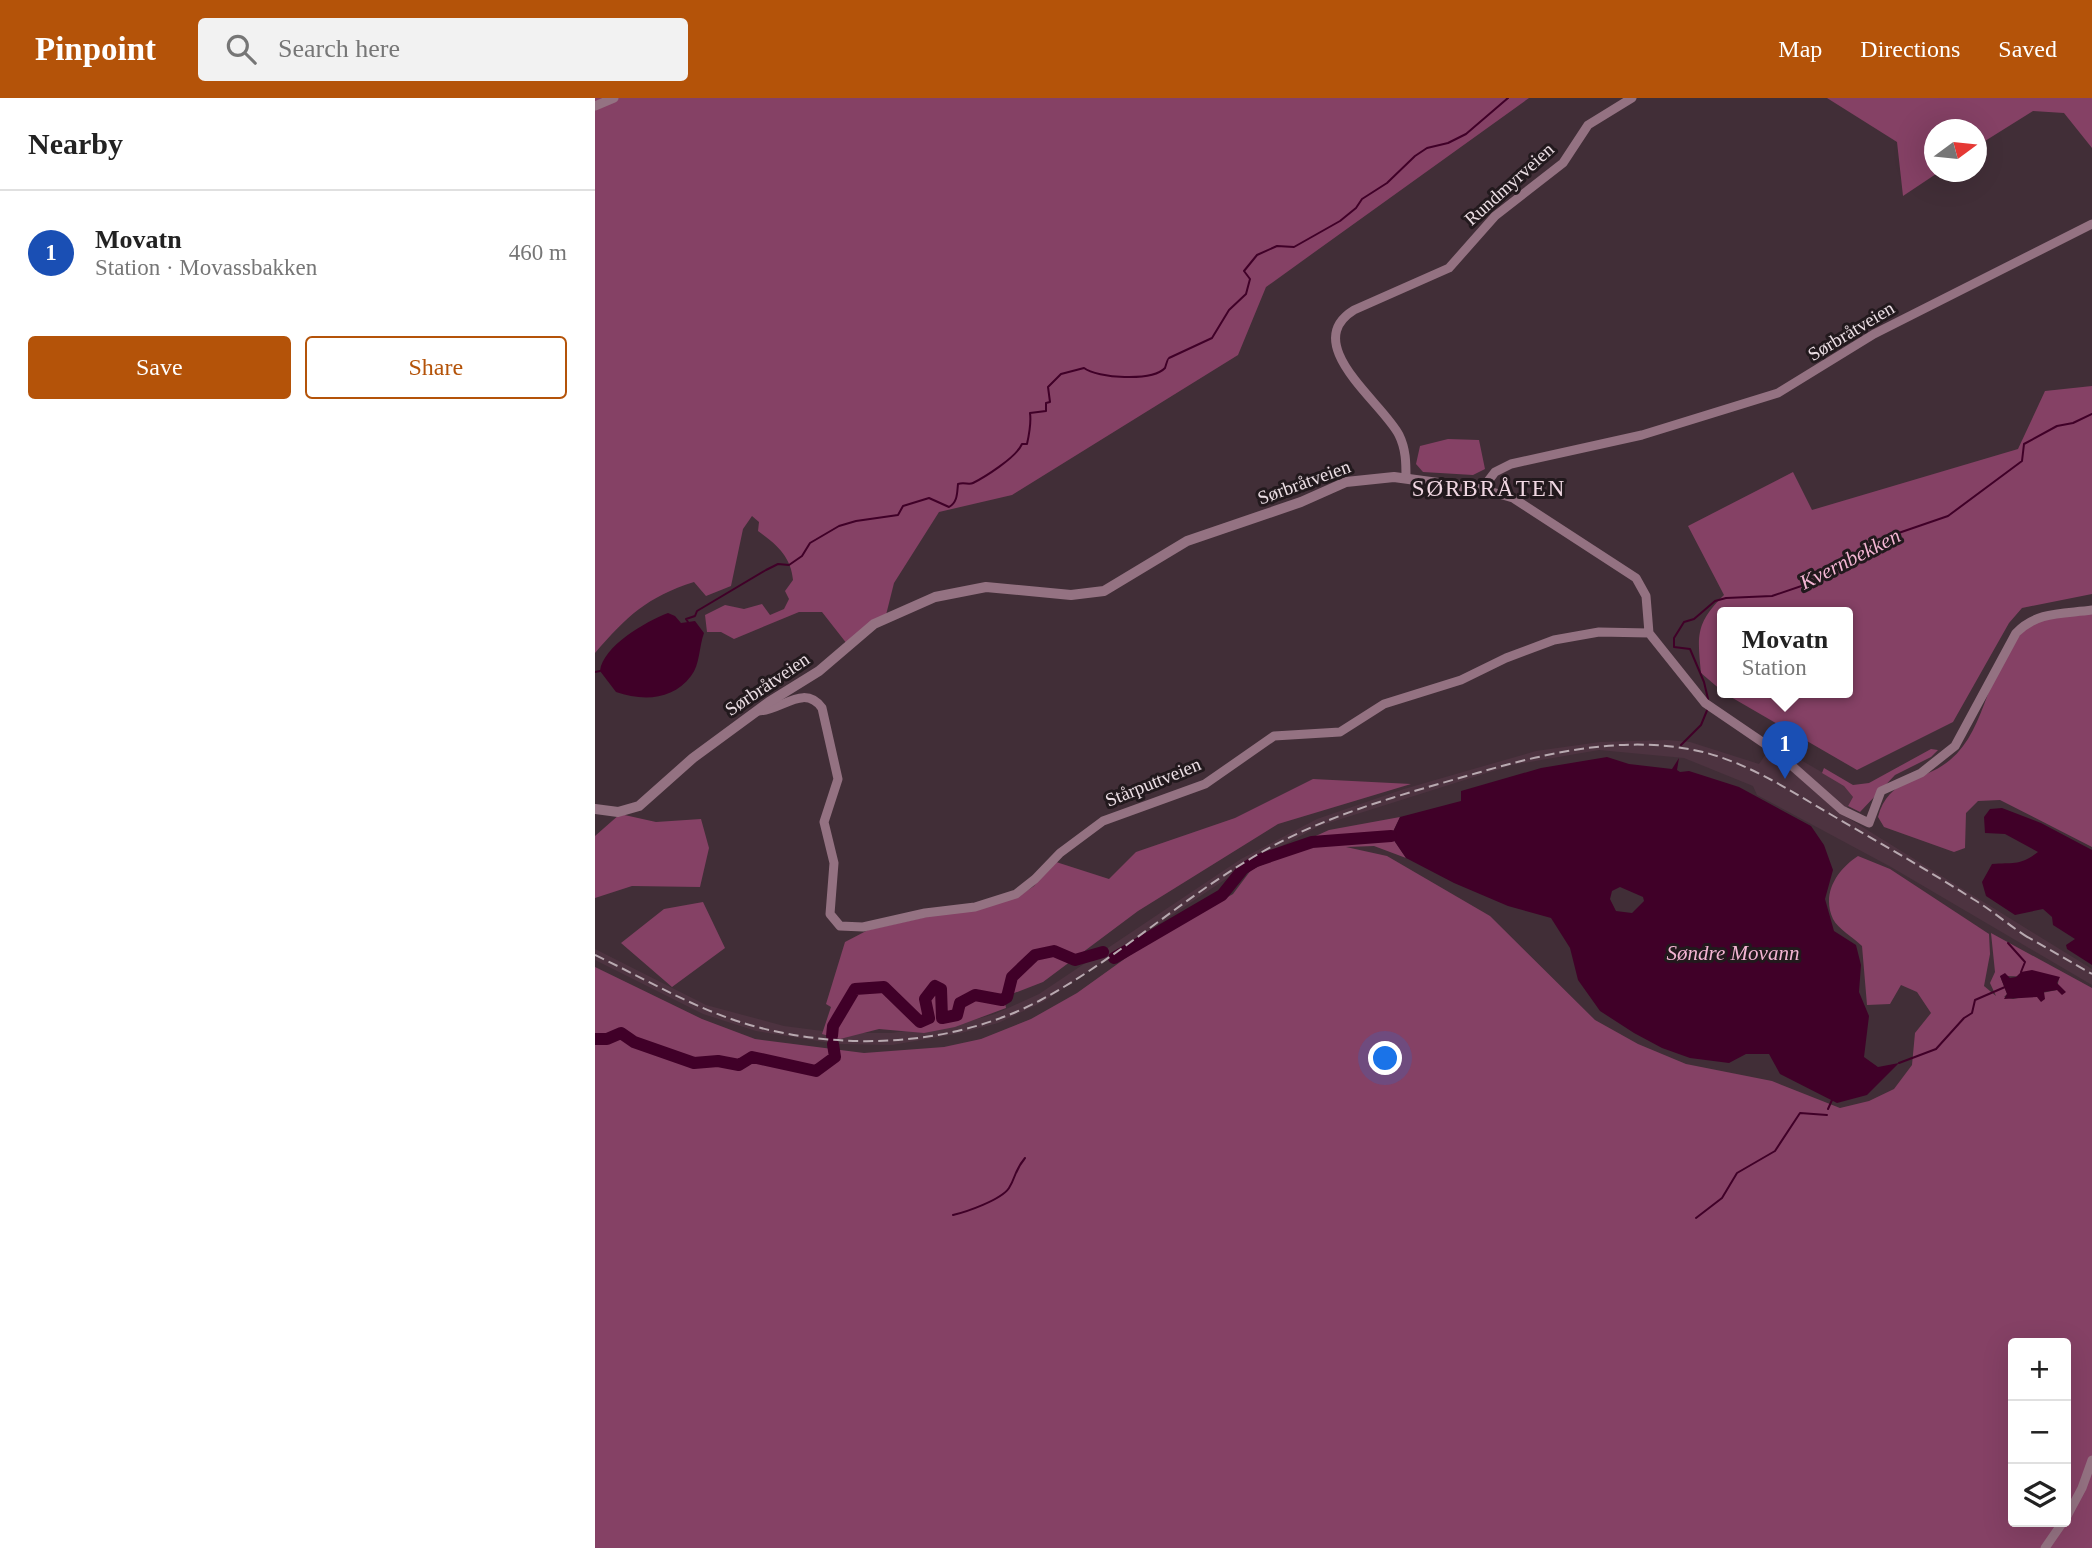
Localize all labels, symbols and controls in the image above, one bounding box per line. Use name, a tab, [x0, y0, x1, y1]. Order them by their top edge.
search box	[198, 18, 688, 81]
icon: search	[222, 30, 260, 68]
text: Pinpoint	[35, 31, 156, 67]
text: Search here	[278, 34, 400, 63]
text: Map	[1778, 36, 1822, 62]
text: Directions	[1860, 36, 1960, 62]
text: Saved	[1998, 36, 2057, 62]
north arrow	[1924, 119, 1987, 182]
text: Nearby	[28, 127, 123, 160]
street label: Rundmyrveien	[1460, 138, 1558, 230]
text: Movatn	[95, 225, 182, 254]
text: 1	[45, 240, 57, 265]
text: 460 m	[509, 240, 567, 265]
text: Station · Movassbakken	[95, 255, 317, 280]
street label: Sørbråtveien	[1804, 297, 1898, 365]
button: Save	[28, 336, 291, 399]
button: Share	[305, 336, 567, 399]
street label: Sørbråtveien	[1255, 455, 1354, 508]
district label: SØRBRÅTEN	[1412, 476, 1566, 501]
water label: Kvernbekken	[1795, 523, 1904, 595]
popup	[1717, 607, 1853, 698]
text: Movatn	[1742, 625, 1828, 654]
street label: Sørbråtveien	[721, 648, 814, 720]
text: Station	[1742, 655, 1807, 680]
pin: 1	[1762, 721, 1808, 779]
street label: Stårputtveien	[1102, 753, 1204, 811]
water label: Søndre Movann	[1667, 941, 1799, 965]
your location	[1368, 1041, 1402, 1075]
map controls	[2008, 1338, 2071, 1527]
button: +	[2008, 1338, 2071, 1401]
button: −	[2008, 1401, 2071, 1464]
button: layers	[2008, 1464, 2071, 1527]

